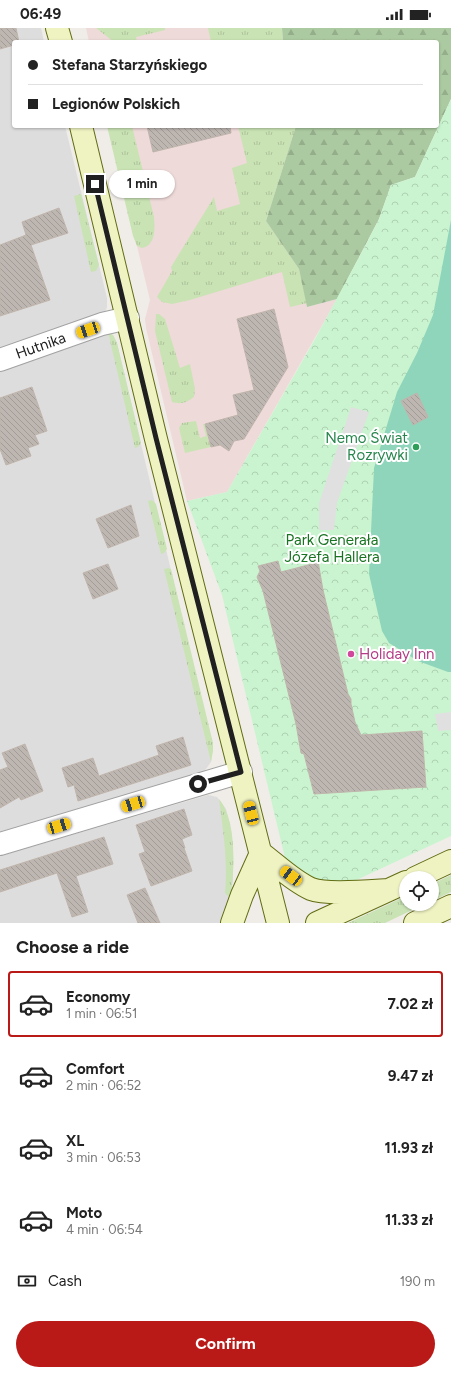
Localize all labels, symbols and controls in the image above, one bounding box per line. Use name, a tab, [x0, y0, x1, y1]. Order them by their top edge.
text: 06:49	[20, 5, 61, 23]
text: Stefana Starzyńskiego	[52, 56, 207, 74]
text: Legionów Polskich	[52, 95, 180, 113]
callout: 1 min	[109, 170, 175, 198]
route end	[86, 175, 104, 193]
text: 1 min	[127, 176, 157, 191]
car	[75, 320, 101, 340]
street label: Hutnika	[13, 329, 68, 363]
place label: Nemo Świat Rozrywki	[325, 429, 408, 464]
marker: Nemo Świat Rozrywki	[411, 442, 421, 452]
park label: Park Generała Józefa Hallera	[284, 531, 380, 566]
place label: Holiday Inn	[359, 645, 434, 663]
marker: Holiday Inn	[346, 649, 356, 659]
route start	[189, 775, 207, 793]
car	[120, 795, 146, 813]
car	[242, 800, 260, 826]
car	[46, 817, 72, 835]
car	[278, 864, 304, 888]
map controls	[399, 871, 439, 911]
button: locate	[399, 871, 439, 911]
text: Choose a ride	[16, 936, 129, 958]
icon: car	[18, 986, 54, 1022]
text: Economy	[66, 988, 131, 1006]
text: 7.02 zł	[388, 995, 433, 1013]
text: 1 min · 06:51	[66, 1006, 137, 1021]
icon: car	[18, 1058, 54, 1094]
text: Comfort	[66, 1060, 125, 1078]
text: 9.47 zł	[388, 1067, 433, 1085]
text: 2 min · 06:52	[66, 1078, 141, 1093]
icon: car	[18, 1130, 54, 1166]
text: XL	[66, 1132, 84, 1150]
text: 11.93 zł	[385, 1139, 433, 1157]
text: 3 min · 06:53	[66, 1150, 141, 1165]
icon: car	[18, 1202, 54, 1238]
text: Moto	[66, 1204, 102, 1222]
text: 11.33 zł	[385, 1211, 433, 1229]
text: 4 min · 06:54	[66, 1222, 143, 1237]
icon: cash	[16, 1270, 38, 1292]
text: Cash	[48, 1272, 82, 1290]
text: 190 m	[400, 1274, 435, 1289]
button: Confirm	[16, 1321, 435, 1367]

